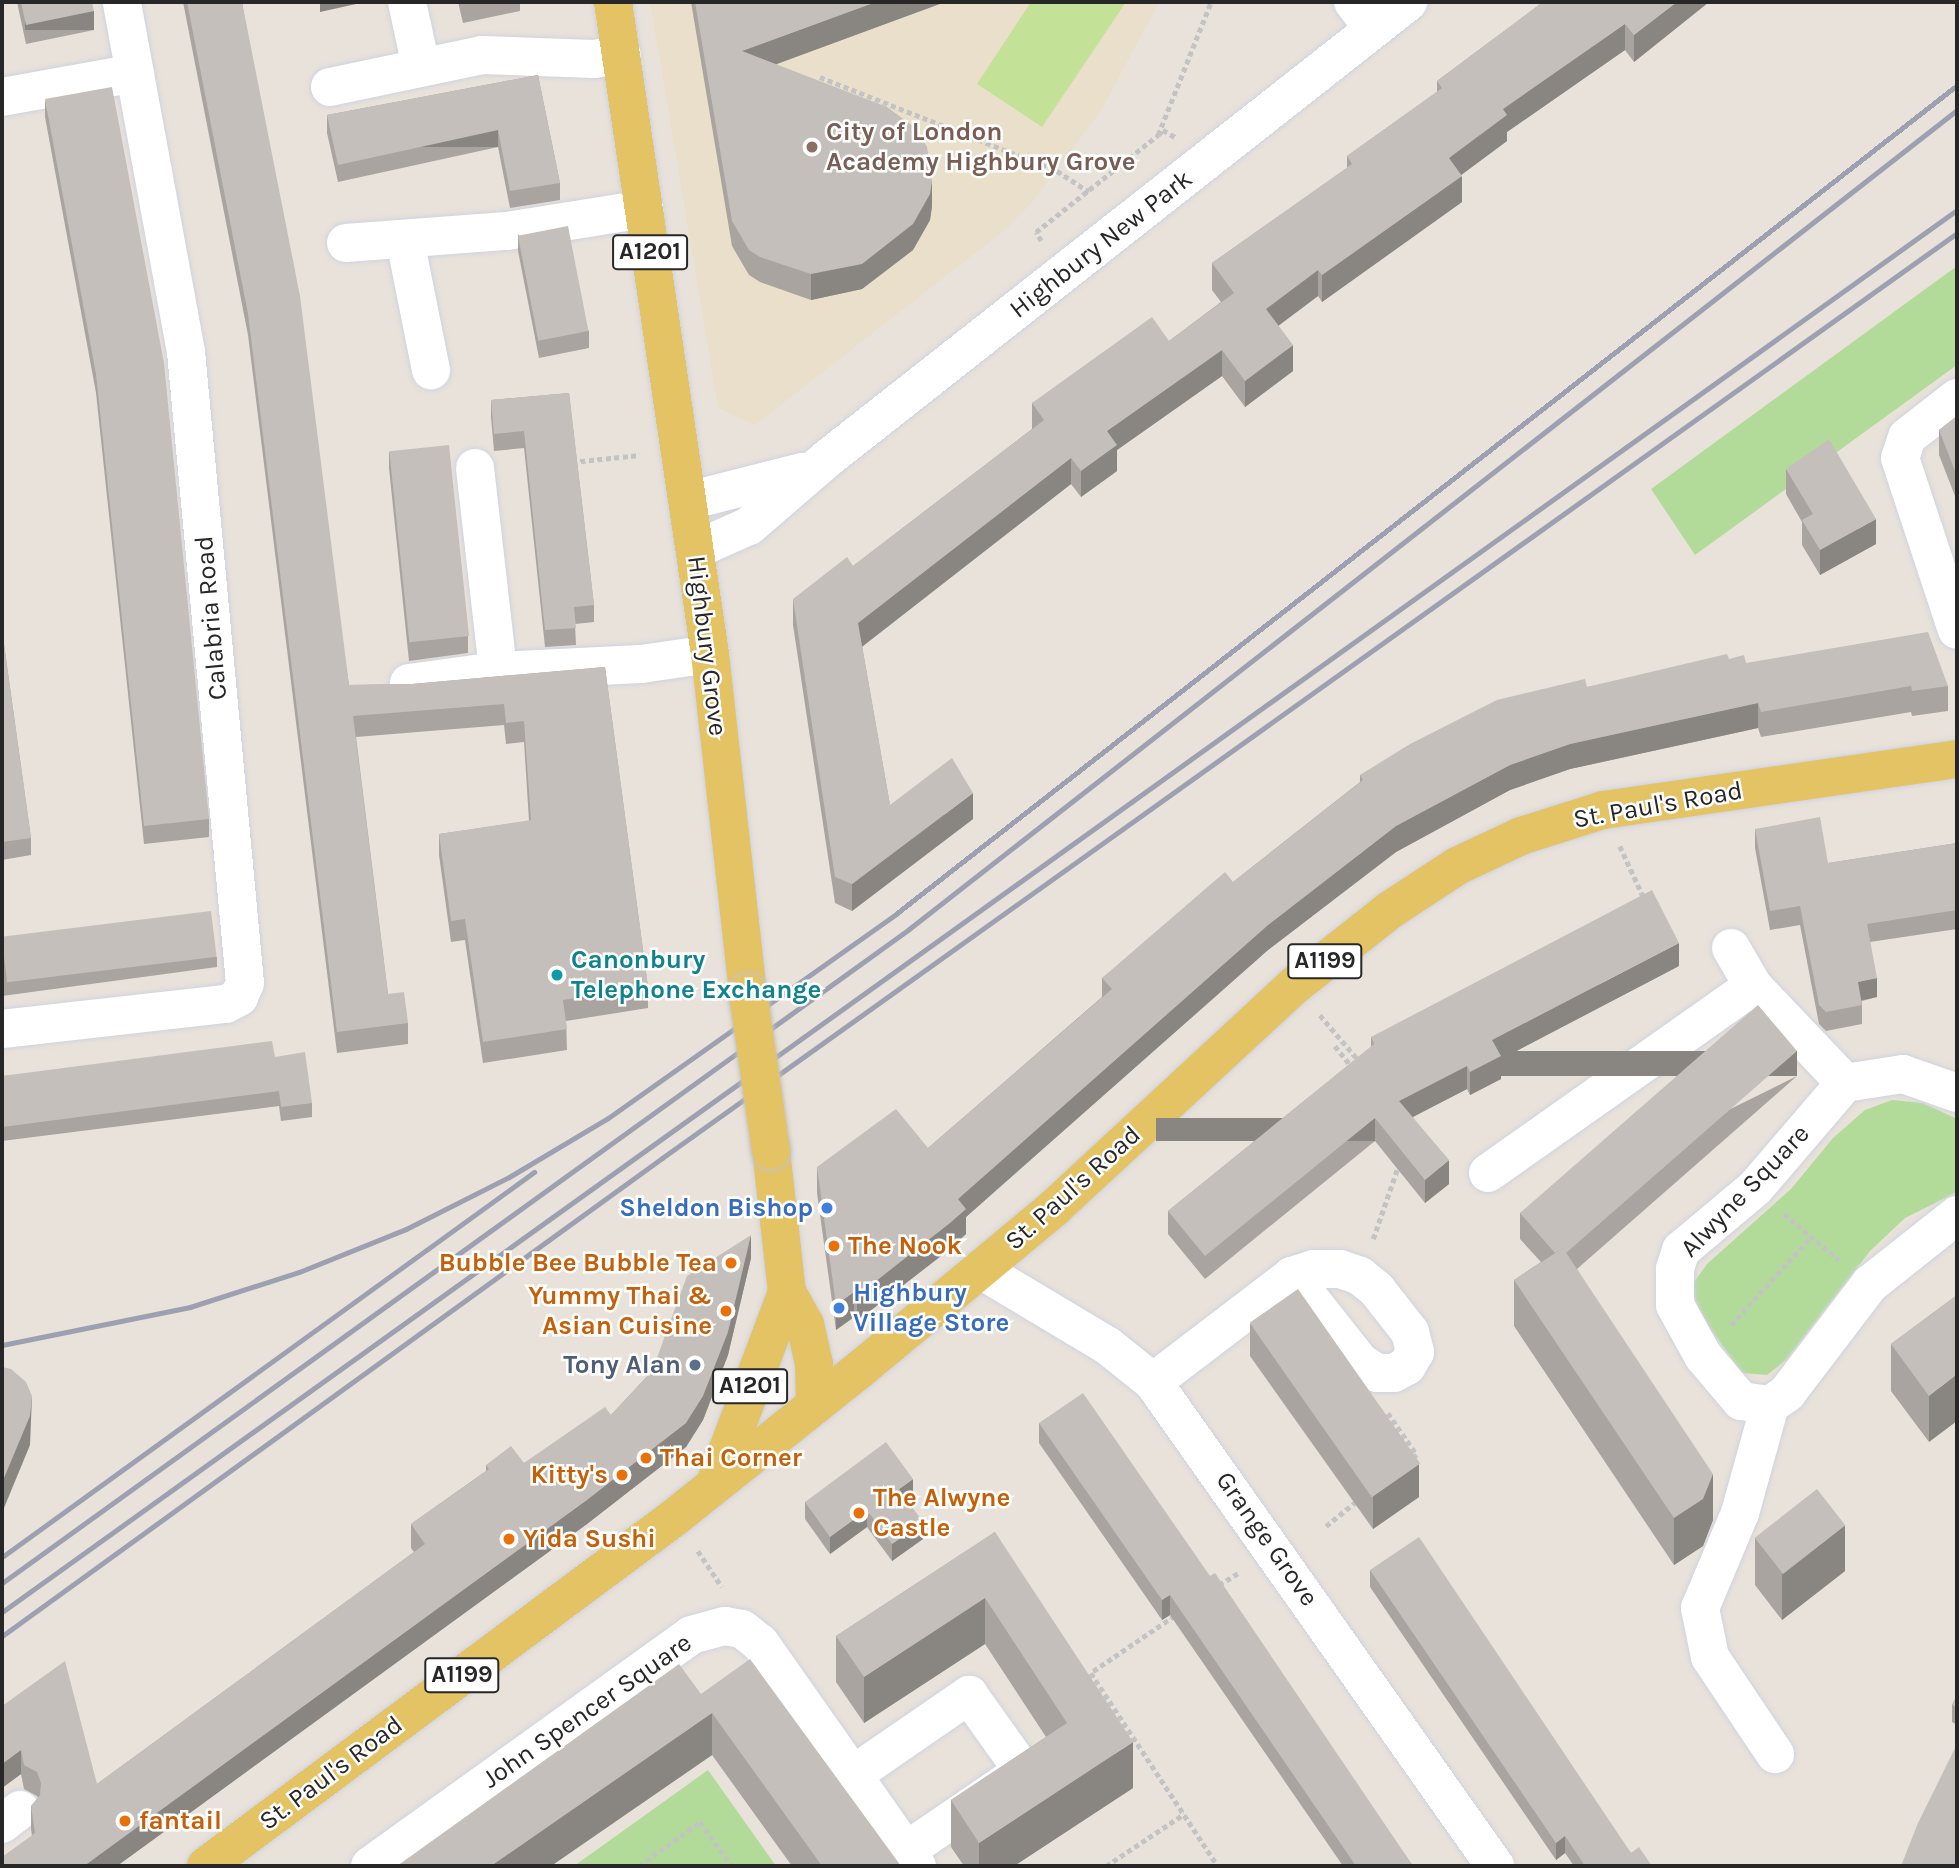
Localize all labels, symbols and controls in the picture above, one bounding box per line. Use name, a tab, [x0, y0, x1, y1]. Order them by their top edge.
place label: City of London Academy Highbury Grove	[826, 116, 1135, 178]
marker: City of London Academy Highbury Grove	[804, 139, 820, 155]
street label: Highbury New Park	[1003, 163, 1199, 325]
road number: A1201	[612, 232, 688, 272]
street label: Calabria Road	[188, 535, 234, 701]
street label: Highbury Grove	[680, 554, 734, 738]
street label: St. Paul's Road	[1571, 775, 1745, 835]
road number: A1199	[1286, 940, 1364, 981]
place label: Canonbury Telephone Exchange	[571, 944, 821, 1006]
marker: Canonbury Telephone Exchange	[549, 967, 565, 983]
street label: Alwyne Square	[1674, 1118, 1816, 1264]
street label: St. Paul's Road	[999, 1119, 1147, 1257]
place label: Sheldon Bishop	[619, 1192, 813, 1224]
marker: Sheldon Bishop	[819, 1200, 835, 1216]
place label: The Nook	[848, 1230, 962, 1262]
marker: The Nook	[826, 1238, 842, 1254]
place label: Bubble Bee Bubble Tea	[439, 1247, 717, 1279]
marker: Bubble Bee Bubble Tea	[723, 1255, 739, 1271]
place label: Highbury Village Store	[853, 1277, 1009, 1338]
place label: Yummy Thai & Asian Cuisine	[528, 1280, 712, 1342]
marker: Highbury Village Store	[831, 1300, 847, 1316]
marker: Yummy Thai & Asian Cuisine	[718, 1303, 734, 1319]
place label: Tony Alan	[563, 1349, 681, 1381]
marker: Tony Alan	[687, 1357, 703, 1373]
road number: A1201	[712, 1366, 788, 1406]
place label: Thai Corner	[660, 1442, 802, 1474]
marker: Thai Corner	[638, 1450, 654, 1466]
place label: Kitty's	[530, 1459, 608, 1491]
street label: Grange Grove	[1209, 1466, 1325, 1612]
marker: Kitty's	[614, 1467, 630, 1483]
place label: The Alwyne Castle	[873, 1482, 1010, 1544]
marker: The Alwyne Castle	[851, 1505, 867, 1521]
place label: Yida Sushi	[523, 1523, 656, 1555]
marker: Yida Sushi	[501, 1531, 517, 1547]
street label: John Spencer Square	[476, 1627, 698, 1795]
road number: A1199	[424, 1654, 500, 1695]
street label: St. Paul's Road	[253, 1709, 409, 1837]
place label: fantail	[139, 1805, 222, 1837]
marker: fantail	[117, 1813, 133, 1829]

